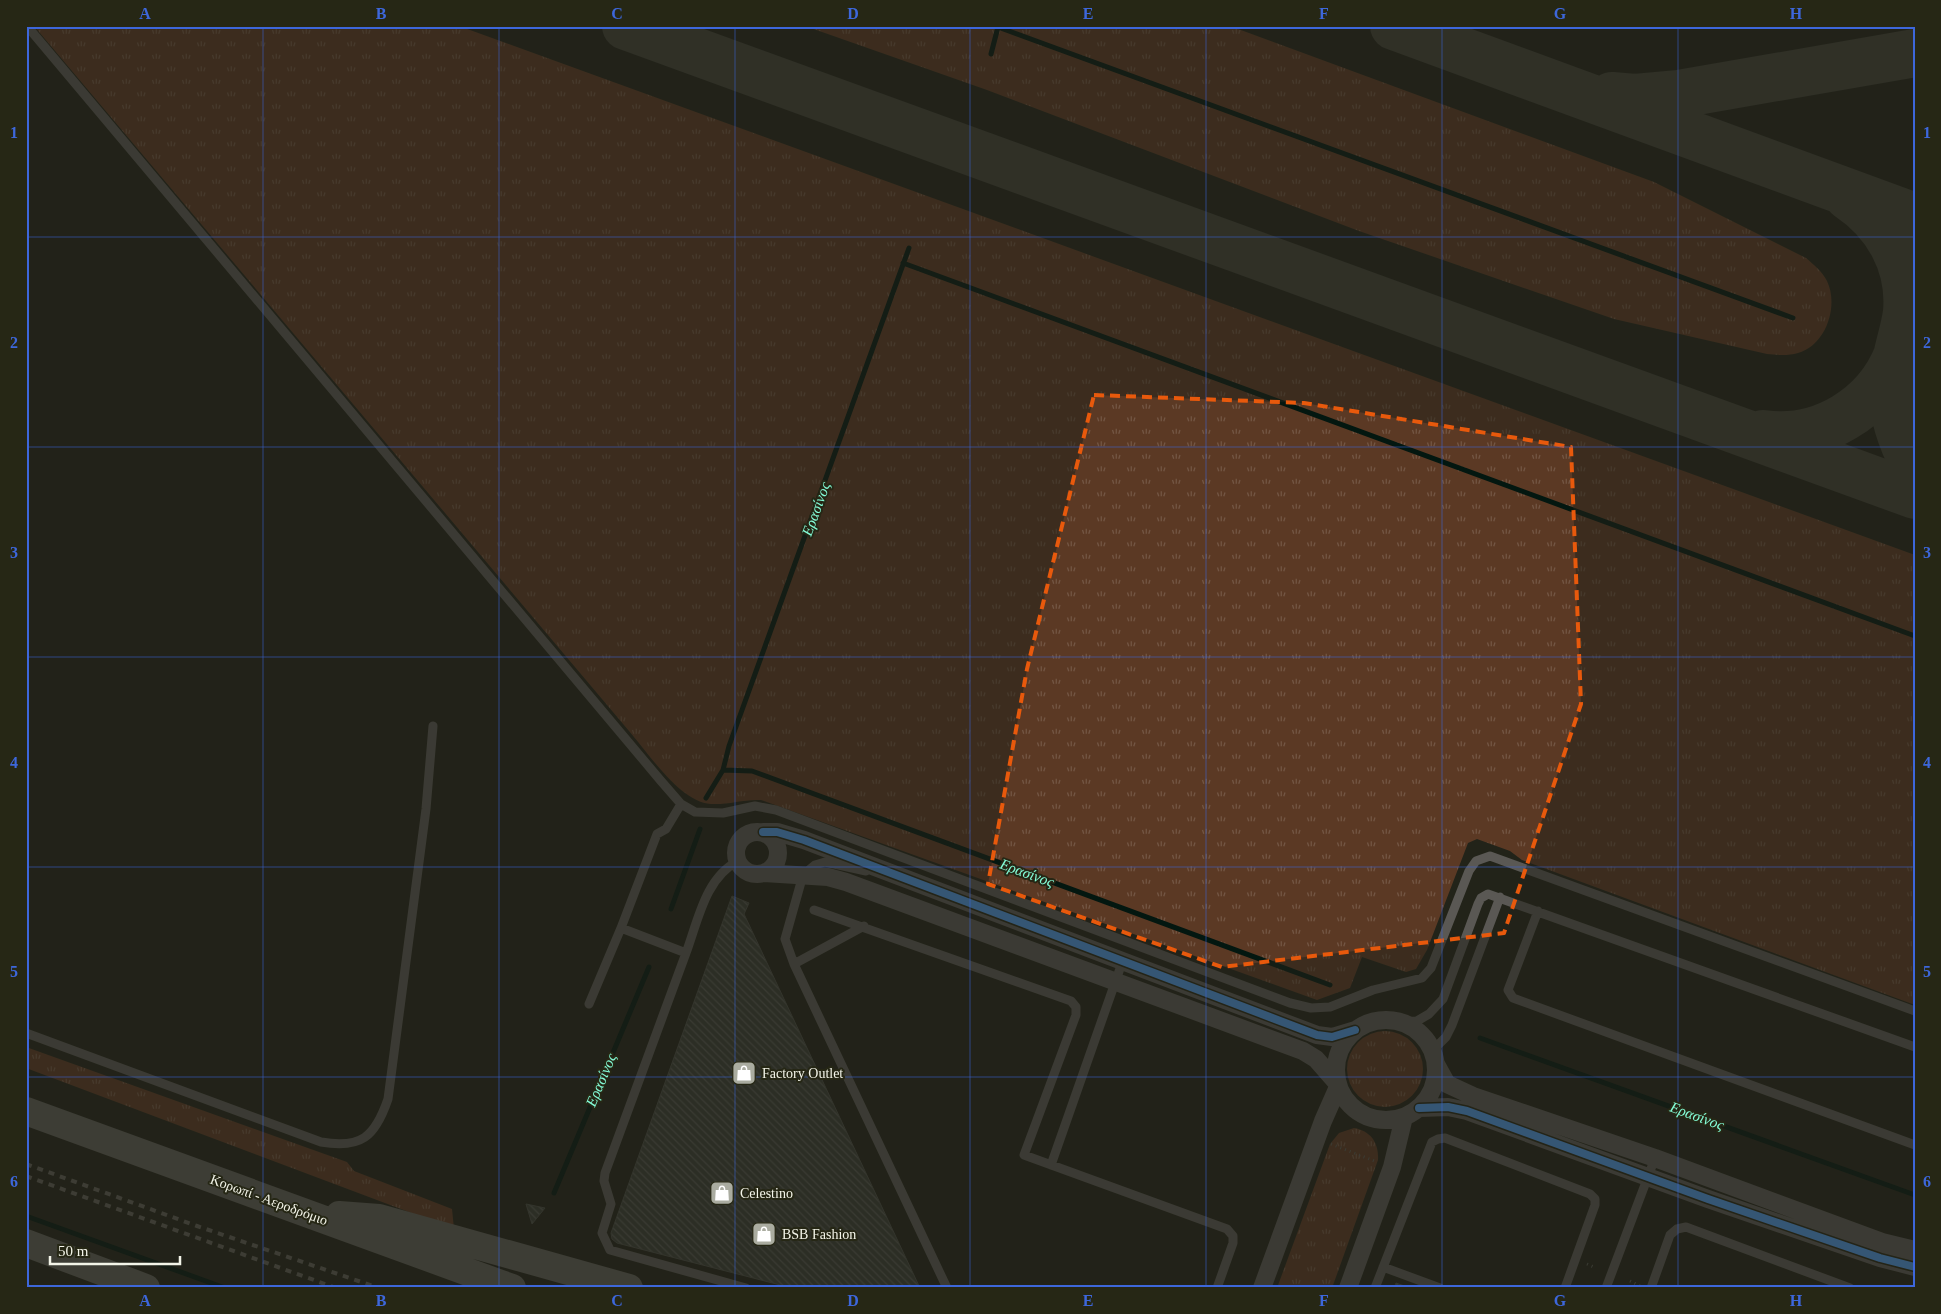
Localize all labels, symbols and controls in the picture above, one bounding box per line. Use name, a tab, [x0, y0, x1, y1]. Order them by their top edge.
text: A	[139, 5, 151, 22]
text: B	[376, 5, 387, 22]
text: C	[611, 5, 623, 22]
text: D	[847, 5, 859, 22]
text: E	[1083, 5, 1093, 22]
text: F	[1319, 5, 1329, 22]
text: G	[1554, 5, 1567, 22]
text: H	[1790, 5, 1803, 22]
text: 1	[10, 124, 18, 141]
text: 1	[1923, 124, 1931, 141]
text: 2	[10, 334, 18, 351]
text: 2	[1923, 334, 1931, 351]
water label: Ερασίνος	[799, 479, 833, 539]
text: 3	[10, 544, 18, 561]
text: 3	[1923, 544, 1931, 561]
text: 4	[10, 754, 18, 771]
text: 4	[1923, 754, 1931, 771]
water label: Ερασίνος	[997, 856, 1057, 890]
text: 5	[10, 963, 18, 980]
text: 5	[1923, 963, 1931, 980]
water label: Ερασίνος	[582, 1050, 620, 1110]
shop icon: Factory Outlet	[731, 1060, 757, 1086]
place label: Factory Outlet	[762, 1066, 843, 1081]
water label: Ερασίνος	[1667, 1099, 1727, 1133]
street label: Κορωπί - Αεροδρόμιο	[208, 1172, 330, 1228]
text: 6	[10, 1173, 18, 1190]
text: 6	[1923, 1173, 1931, 1190]
shop icon: Celestino	[709, 1180, 735, 1206]
place label: Celestino	[740, 1186, 793, 1201]
shop icon: BSB Fashion	[751, 1221, 777, 1247]
place label: BSB Fashion	[782, 1227, 856, 1242]
scale bar	[50, 1234, 180, 1266]
text: 50 m	[58, 1243, 89, 1259]
text: A	[139, 1292, 151, 1309]
text: B	[376, 1292, 387, 1309]
text: C	[611, 1292, 623, 1309]
text: D	[847, 1292, 859, 1309]
text: E	[1083, 1292, 1093, 1309]
text: F	[1319, 1292, 1329, 1309]
text: G	[1554, 1292, 1567, 1309]
text: H	[1790, 1292, 1803, 1309]

